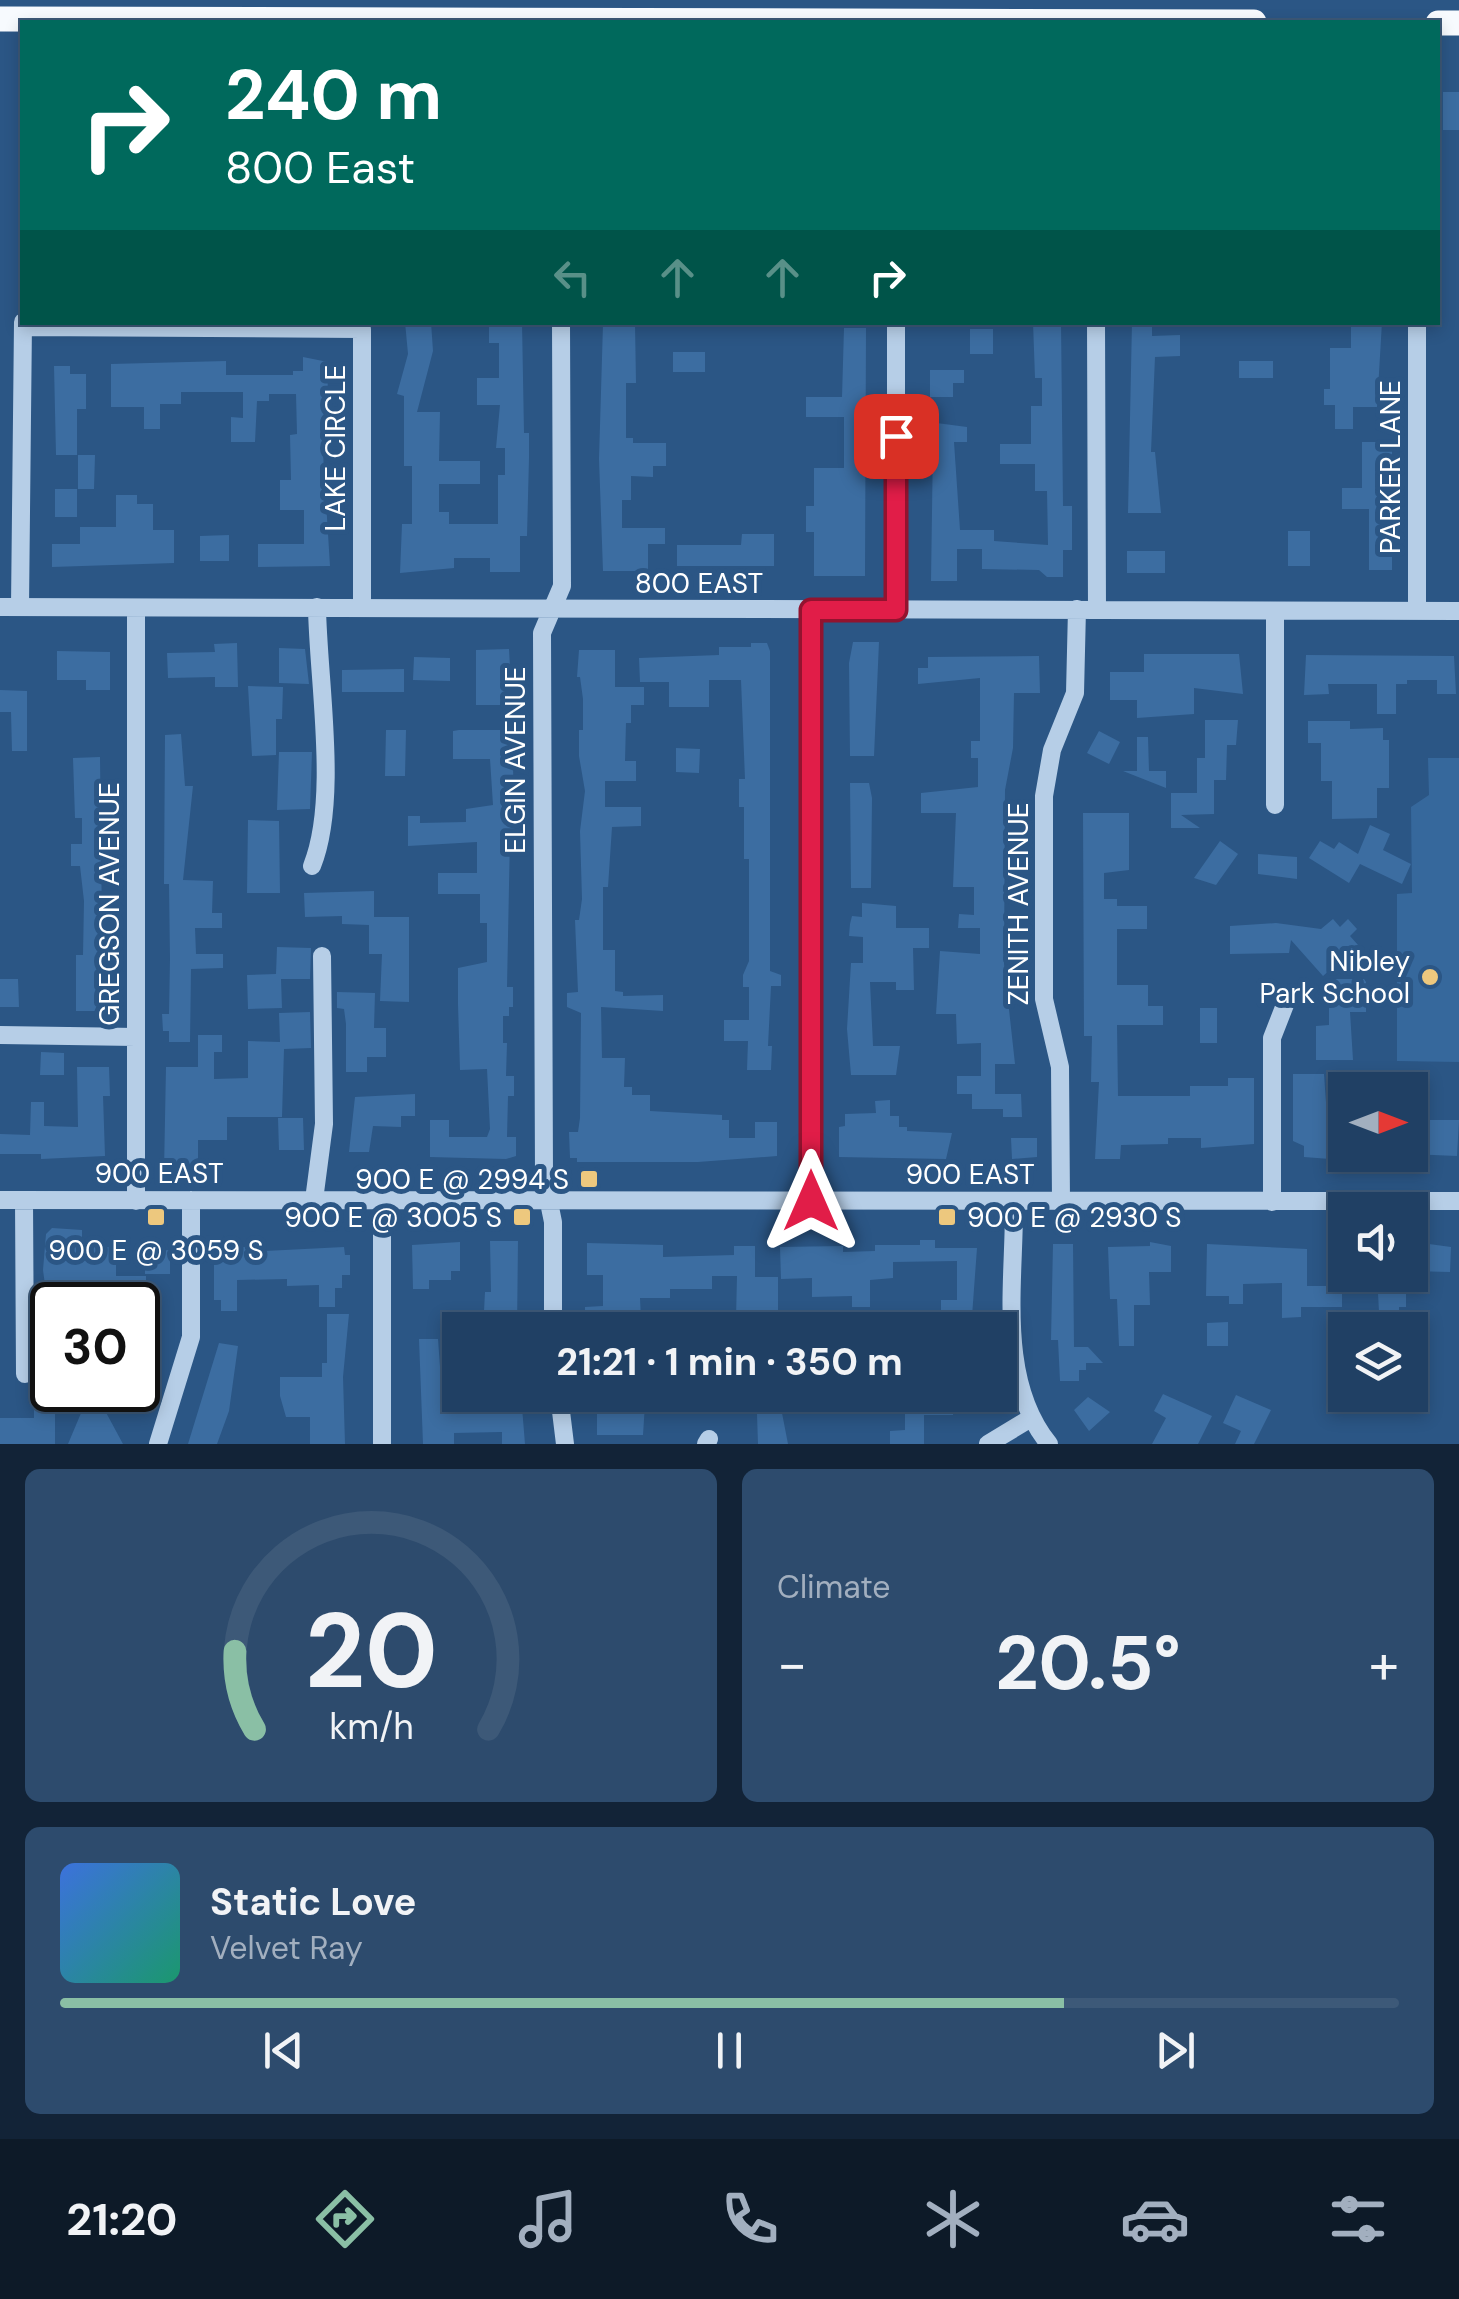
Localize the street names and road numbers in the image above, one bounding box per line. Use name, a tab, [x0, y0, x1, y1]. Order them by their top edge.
street label: LAKE CIRCLE	[317, 365, 354, 531]
street label: PARKER LANE	[1372, 380, 1409, 554]
street label: 800 EAST	[635, 565, 763, 602]
street label: ELGIN AVENUE	[497, 666, 534, 854]
street label: GREGSON AVENUE	[91, 782, 128, 1026]
street label: ZENITH AVENUE	[1000, 802, 1037, 1006]
street label: 900 EAST	[94, 1155, 224, 1192]
street label: 900 EAST	[905, 1156, 1035, 1193]

